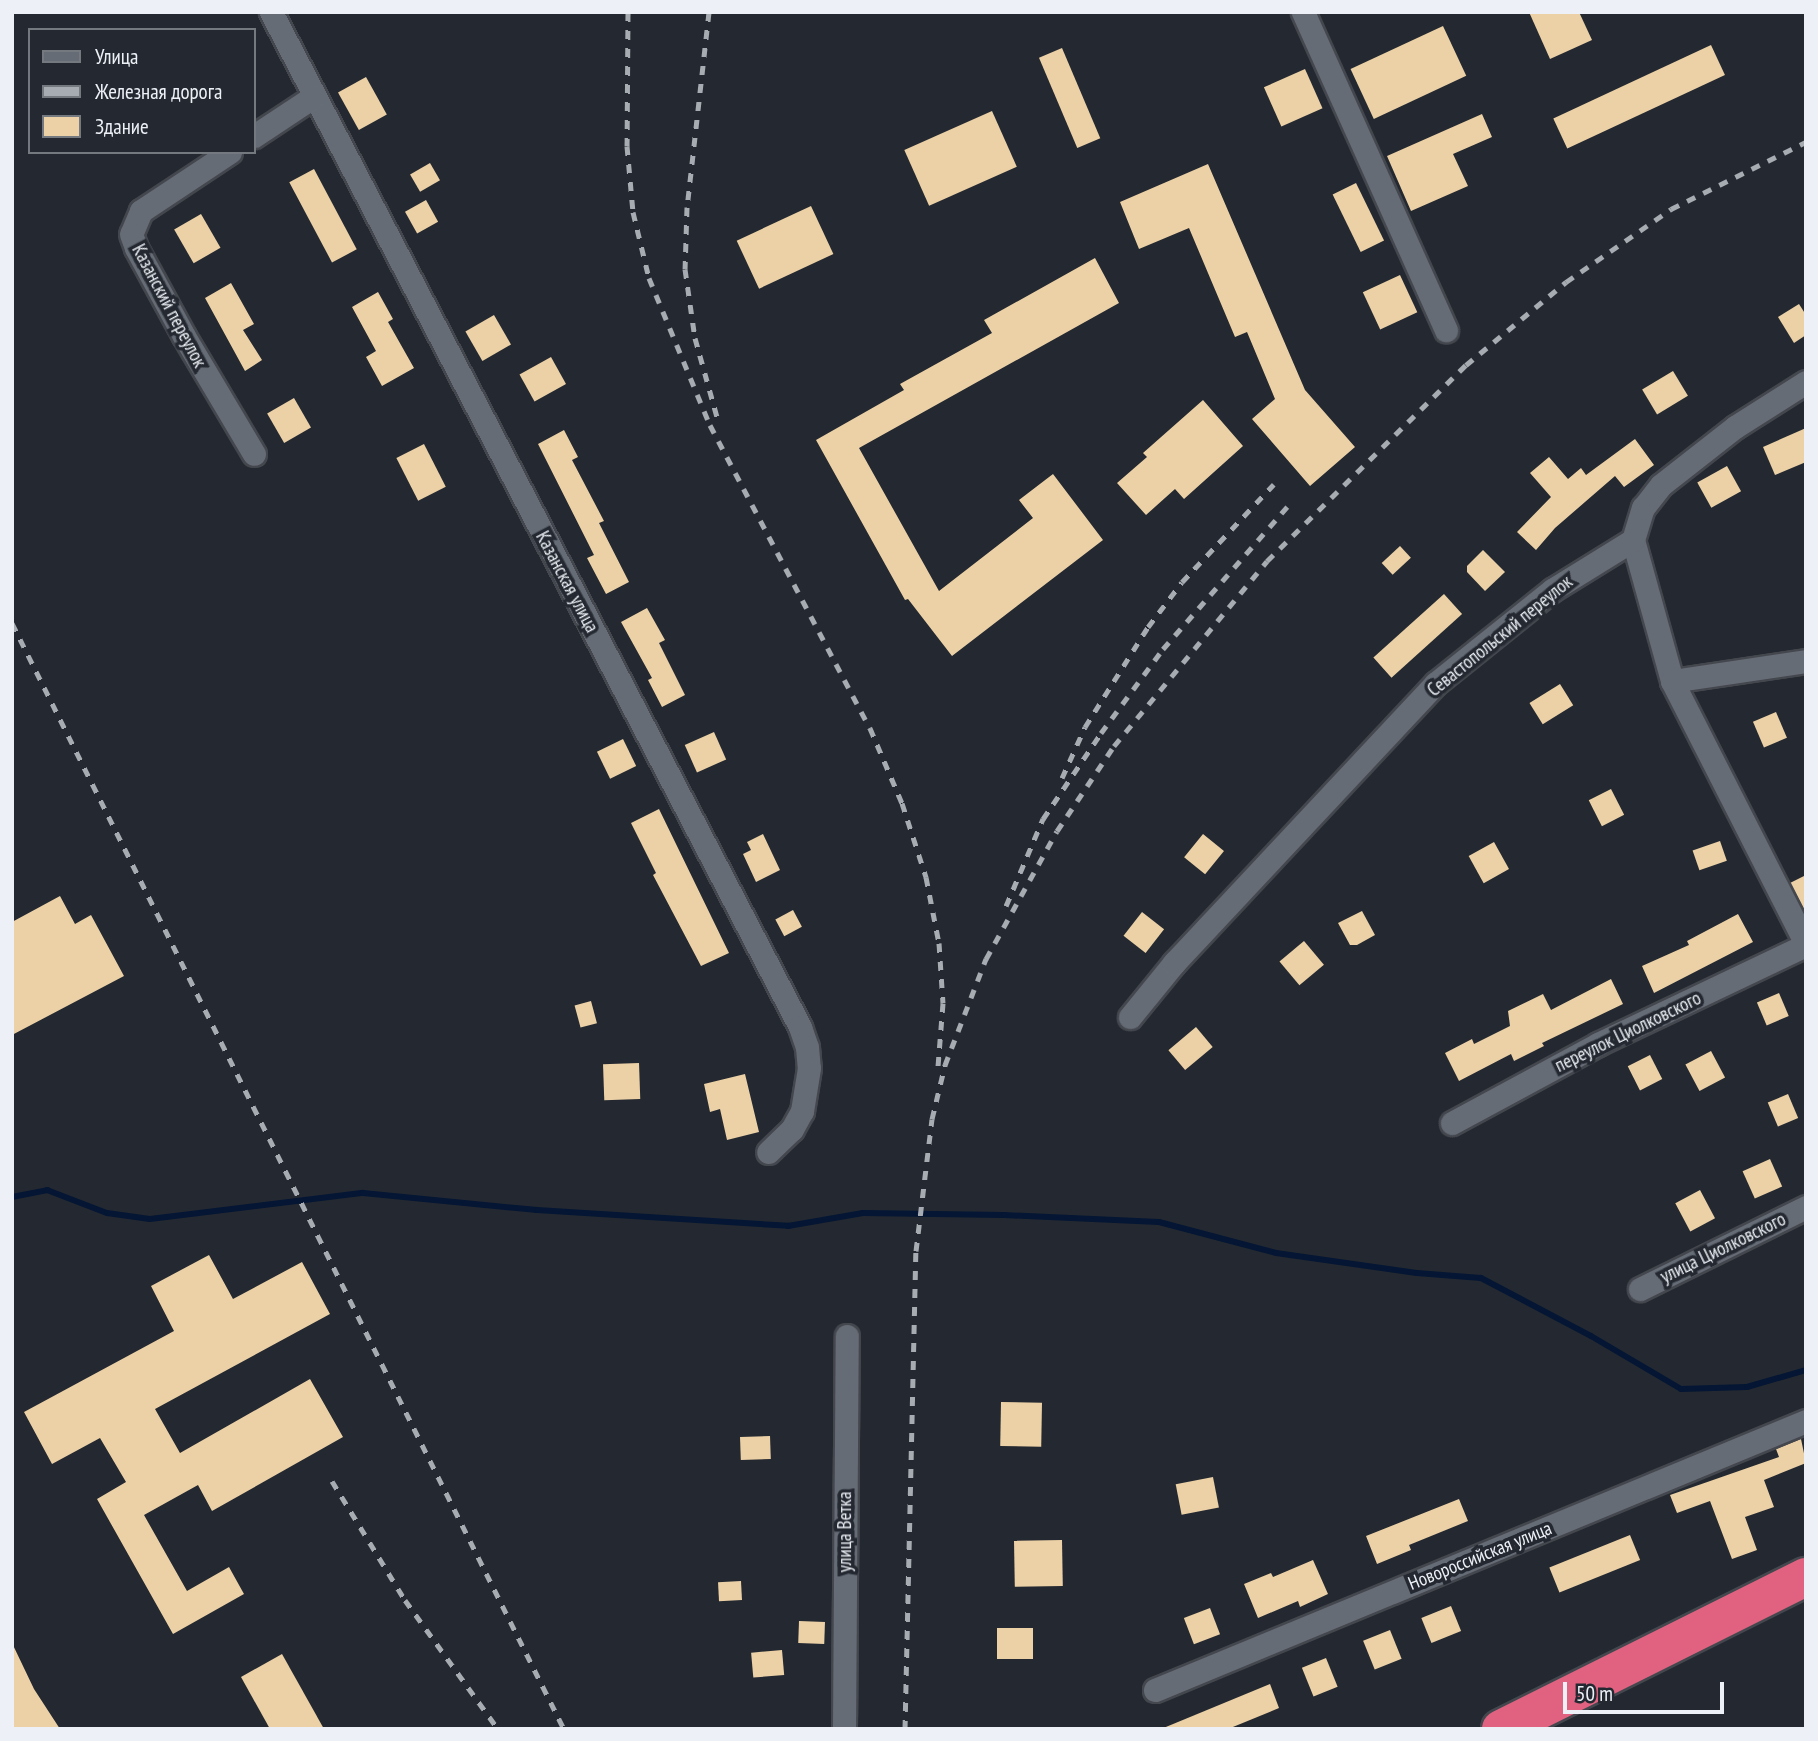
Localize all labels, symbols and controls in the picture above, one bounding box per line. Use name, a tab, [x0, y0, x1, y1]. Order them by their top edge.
legend	[28, 28, 256, 154]
text: Улица	[95, 43, 138, 70]
text: Железная дорога	[95, 78, 222, 105]
text: Здание	[95, 113, 149, 140]
street label: Казанский переулок	[127, 240, 211, 372]
street label: Казанская улица	[531, 527, 603, 637]
street label: Севастопольский переулок	[1423, 571, 1577, 701]
street label: переулок Циолковского	[1551, 987, 1705, 1077]
street label: улица Циолковского	[1657, 1208, 1789, 1288]
street label: улица Ветка	[834, 1492, 856, 1572]
street label: Новороссийская улица	[1405, 1517, 1555, 1595]
scale bar	[1566, 1668, 1727, 1712]
text: 50 m	[1576, 1680, 1613, 1707]

